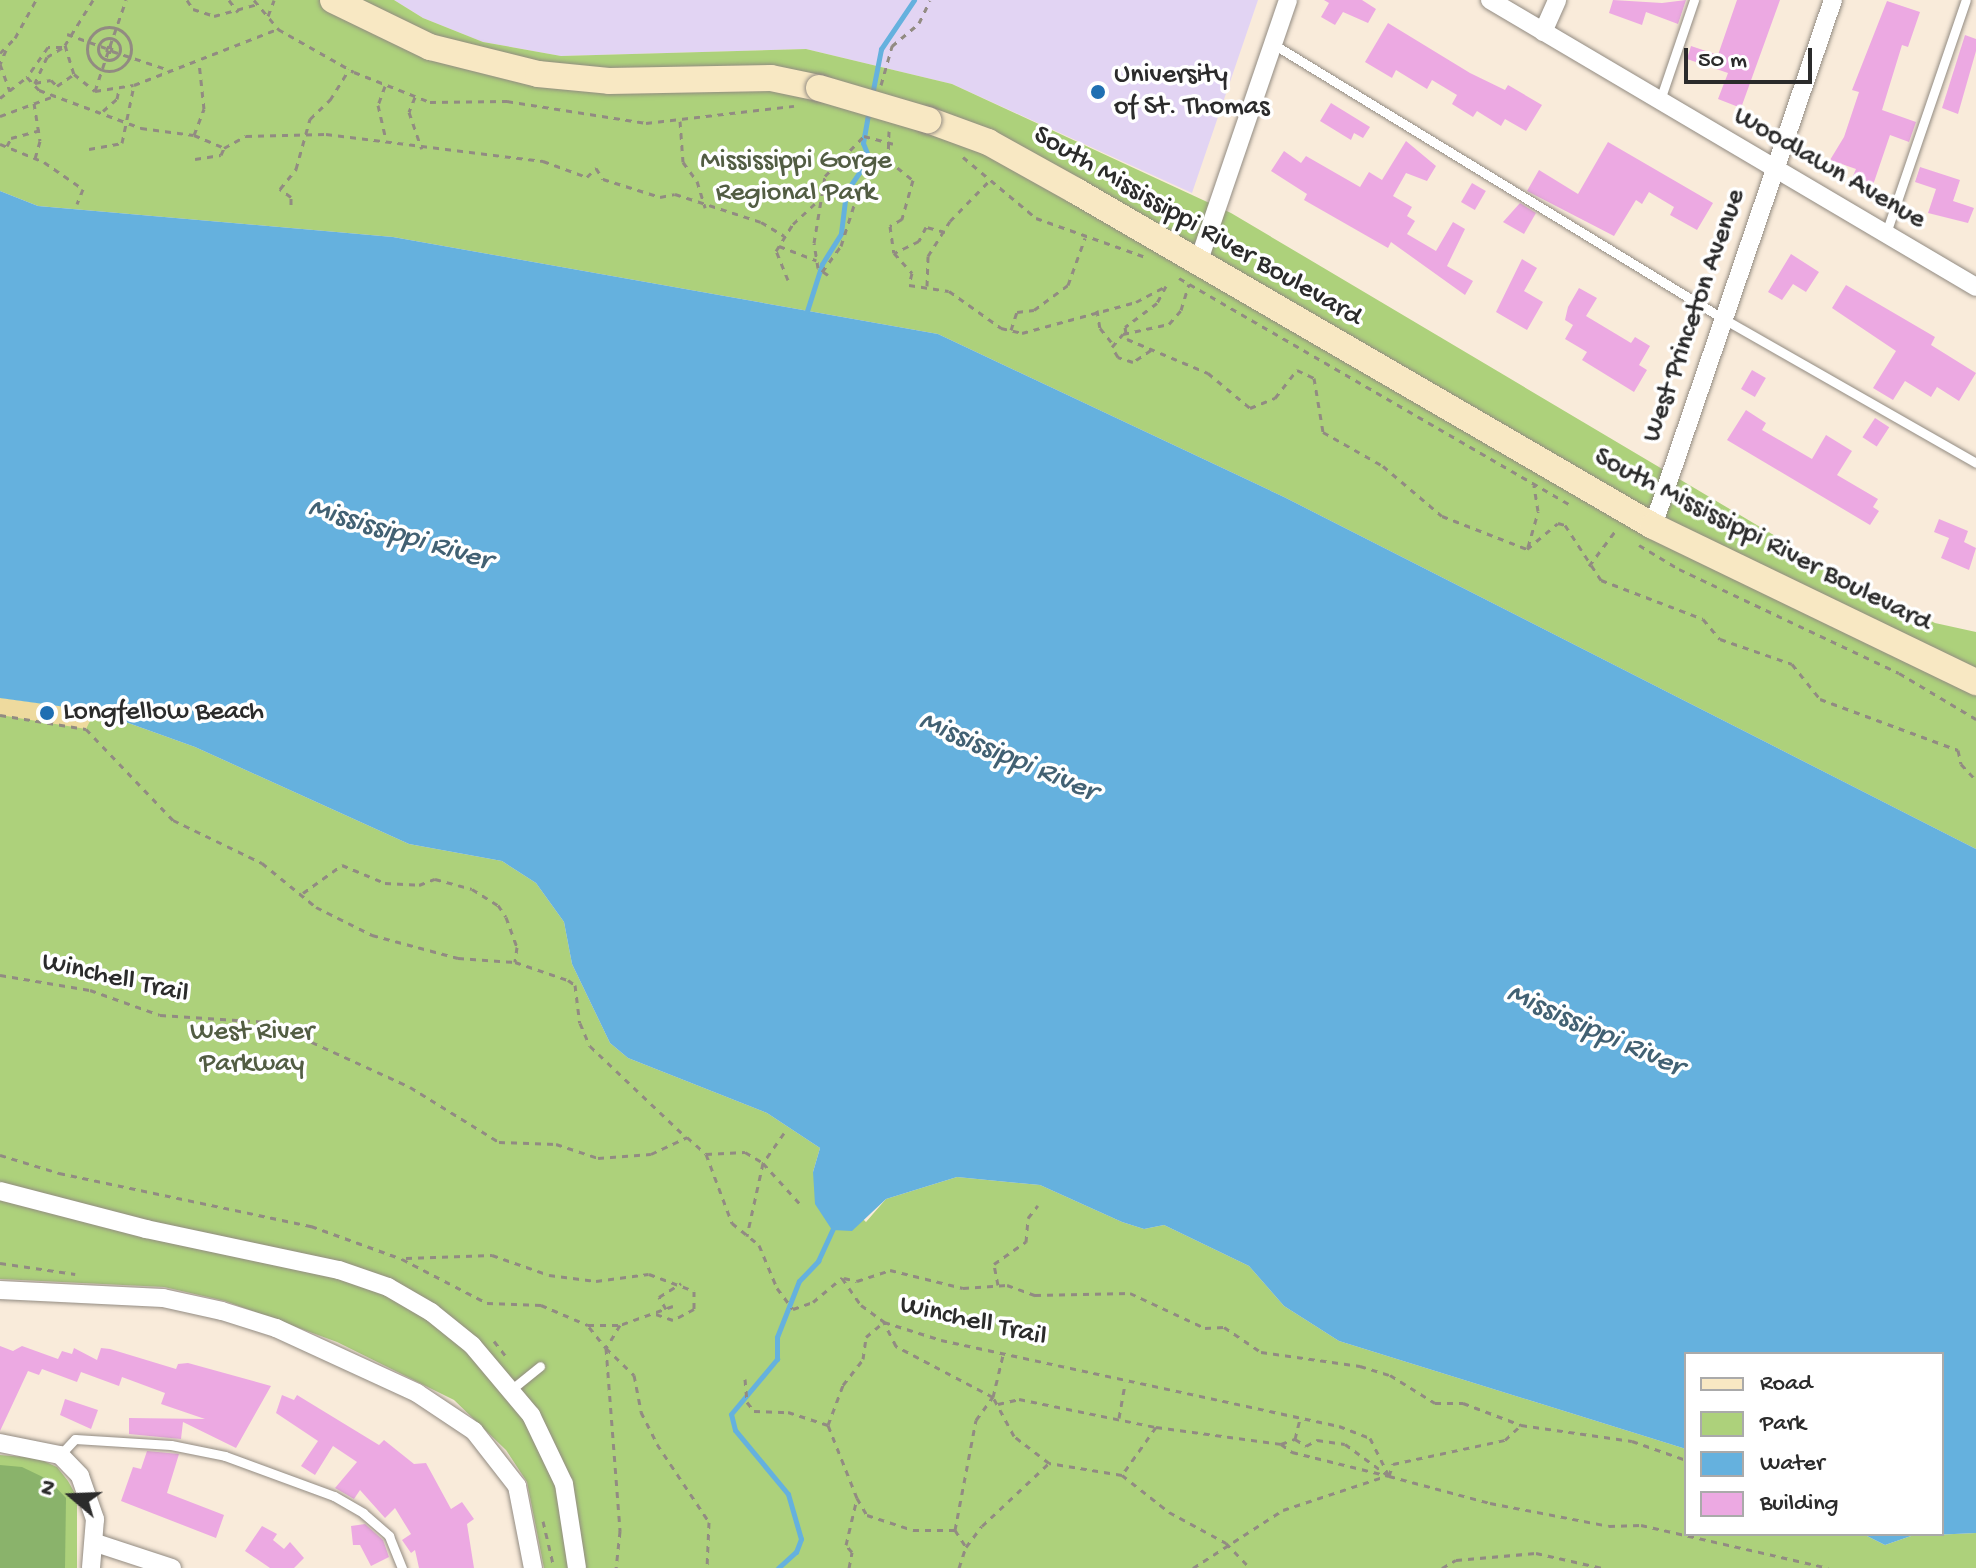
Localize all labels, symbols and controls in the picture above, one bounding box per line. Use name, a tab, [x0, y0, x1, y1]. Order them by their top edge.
scale bar	[1688, 32, 1816, 82]
text: 50 m	[1698, 47, 1747, 76]
place label: University of St. Thomas	[1114, 59, 1270, 125]
marker: University of St. Thomas	[1089, 83, 1107, 101]
street label: Woodlawn Avenue	[1727, 100, 1931, 238]
street label: South Mississippi River Boulevard	[1027, 119, 1367, 335]
park label: Mississippi Gorge Regional Park	[700, 145, 892, 211]
street label: West Princeton Avenue	[1636, 185, 1754, 447]
street label: South Mississippi River Boulevard	[1588, 441, 1936, 641]
water label: Mississippi River	[303, 491, 495, 581]
place label: Longfellow Beach	[63, 696, 264, 730]
marker: Longfellow Beach	[38, 704, 56, 722]
water label: Mississippi River	[913, 704, 1101, 812]
street label: Winchell Trail	[38, 946, 192, 1012]
water label: Mississippi River	[1500, 977, 1688, 1087]
park label: West River Parkway	[190, 1016, 314, 1082]
street label: Winchell Trail	[896, 1289, 1050, 1355]
legend	[1684, 1352, 1944, 1536]
text: Road	[1760, 1370, 1812, 1399]
text: Park	[1760, 1410, 1806, 1439]
text: Water	[1760, 1450, 1824, 1479]
north arrow	[32, 1456, 112, 1536]
text: N	[35, 1477, 64, 1499]
text: Building	[1760, 1490, 1838, 1519]

